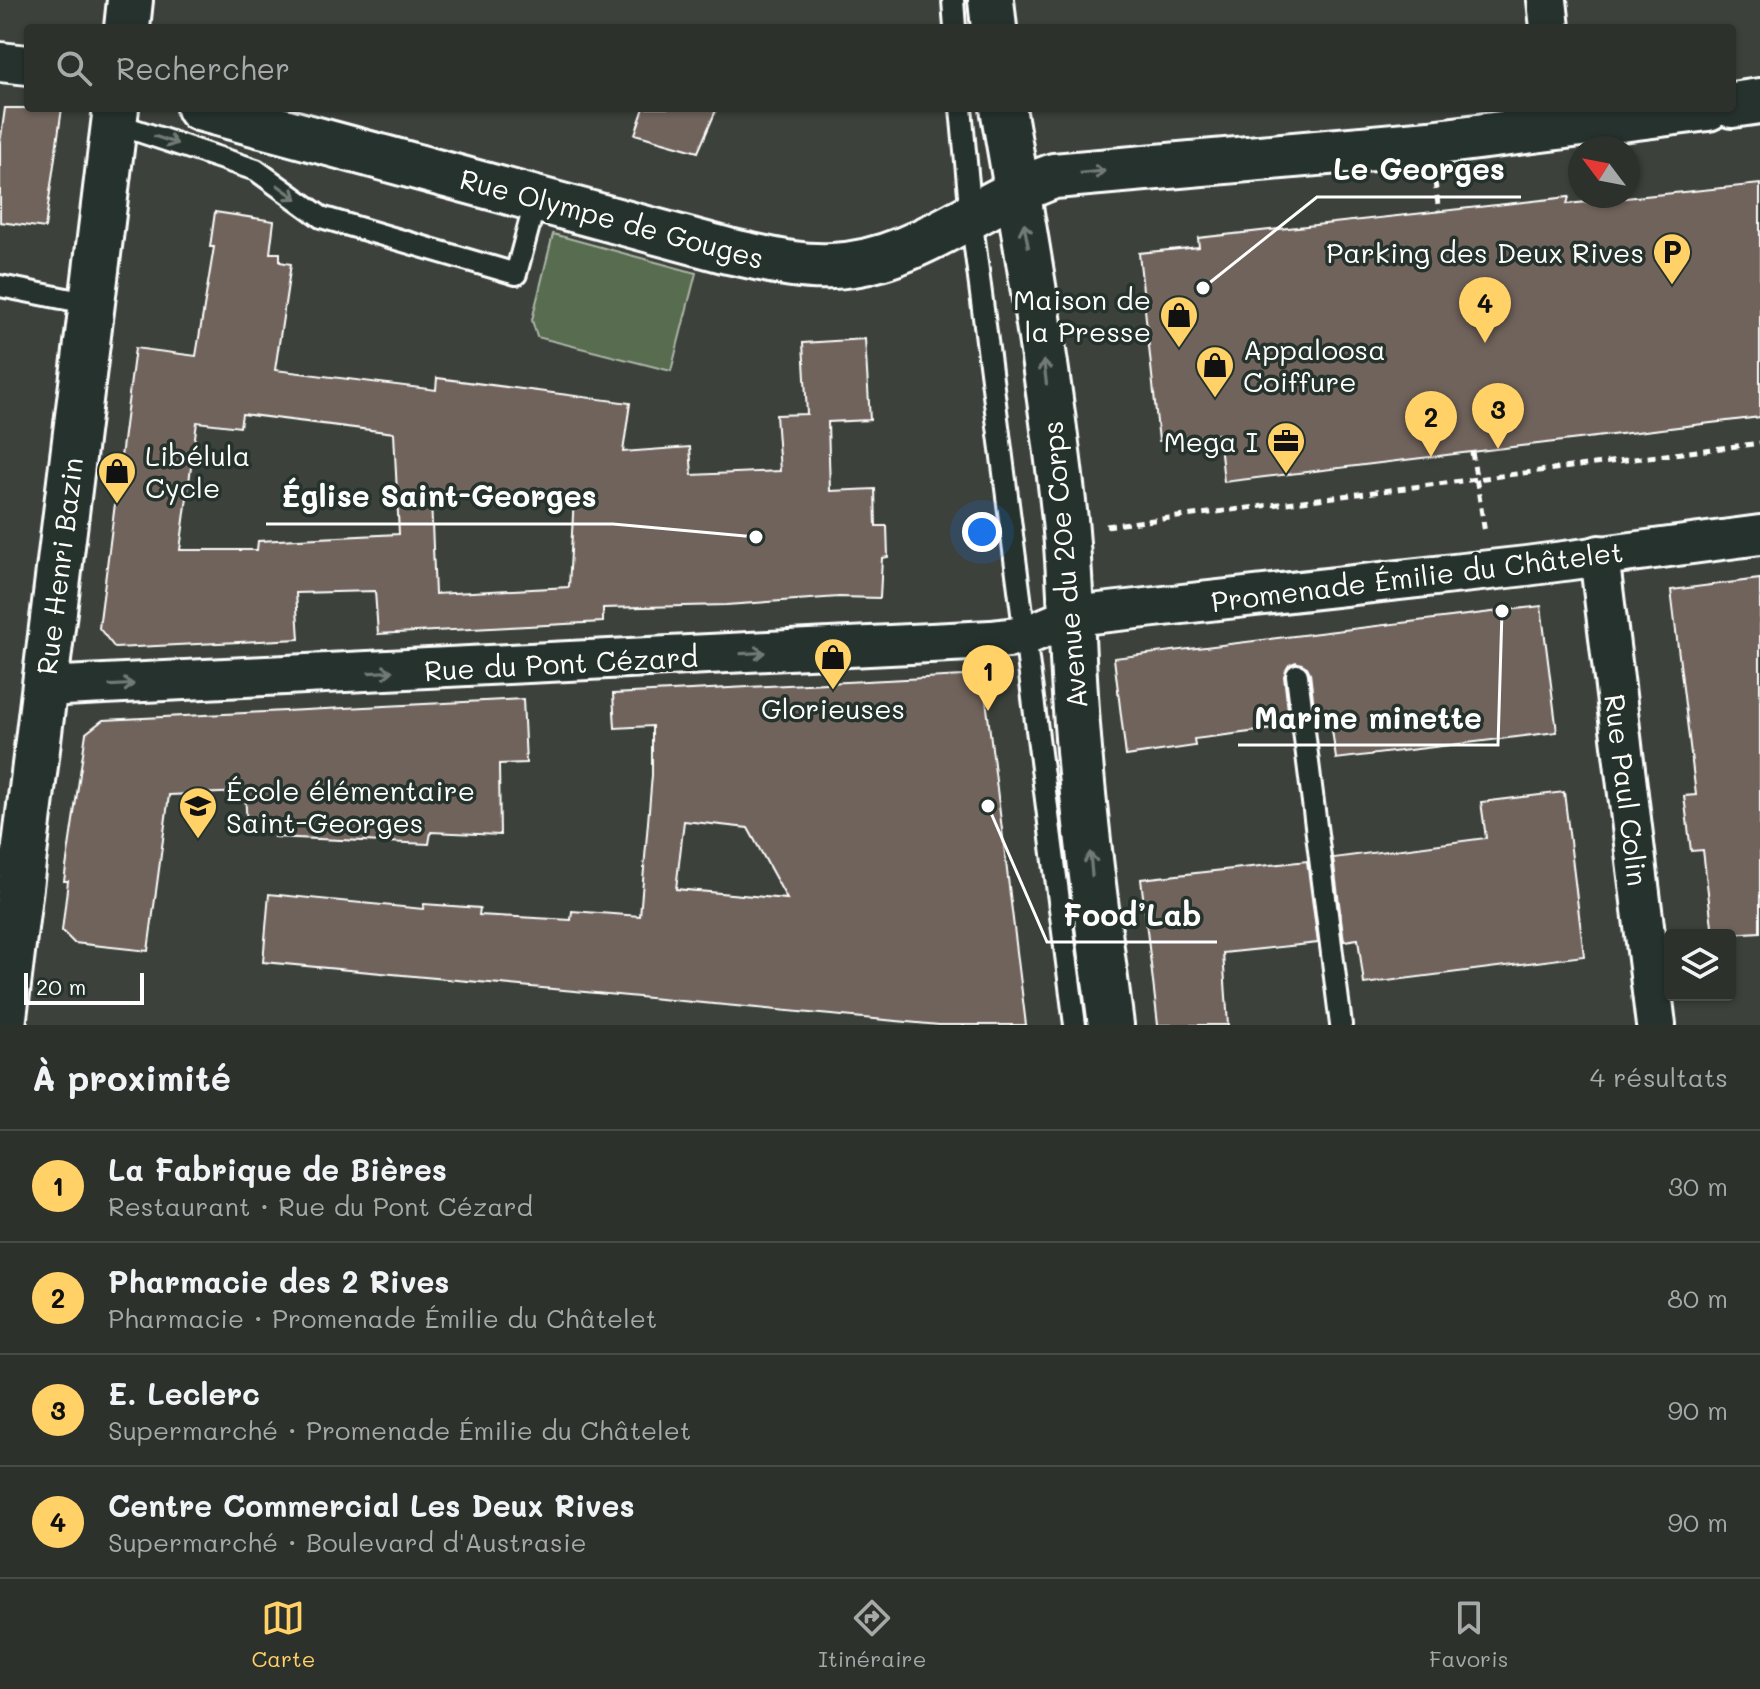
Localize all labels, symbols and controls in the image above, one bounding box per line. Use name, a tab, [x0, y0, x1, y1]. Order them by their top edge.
search box	[24, 24, 1736, 112]
icon: search	[52, 46, 96, 90]
text: Rechercher	[116, 48, 290, 88]
one-way arrow	[154, 134, 179, 149]
north arrow	[1568, 136, 1640, 208]
callout: Le Georges	[1317, 143, 1521, 197]
text: Le Georges	[1333, 148, 1505, 188]
street label: Rue Olympe de Gouges	[456, 160, 768, 276]
one-way arrow	[1079, 164, 1106, 179]
one-way arrow	[276, 184, 297, 201]
one-way arrow	[1018, 223, 1033, 248]
parking icon: Parking des Deux Rives	[1651, 231, 1693, 286]
place label: Parking des Deux Rives	[1326, 234, 1644, 270]
pin: 4	[1459, 277, 1511, 343]
place label: Maison de la Presse	[1013, 281, 1151, 349]
shop icon: Maison de la Presse	[1158, 294, 1200, 349]
place label: Appaloosa Coiffure	[1243, 331, 1386, 399]
shop icon: Appaloosa Coiffure	[1194, 344, 1236, 399]
one-way arrow	[1037, 360, 1052, 385]
pin: 3	[1472, 383, 1524, 449]
pin: 2	[1405, 391, 1457, 457]
street label: Avenue du 20e Corps	[1033, 420, 1095, 710]
office icon: Mega I	[1265, 420, 1307, 475]
place label: Mega I	[1163, 423, 1258, 459]
place label: Libélula Cycle	[145, 437, 250, 505]
shop icon: Libélula Cycle	[96, 450, 138, 505]
street label: Rue Henri Bazin	[28, 455, 90, 677]
callout: Église Saint-Georges	[266, 470, 613, 524]
text: Église Saint-Georges	[281, 475, 597, 515]
your location	[962, 512, 1002, 552]
street label: Promenade Émilie du Châtelet	[1209, 533, 1625, 619]
shop icon: Glorieuses	[812, 636, 854, 691]
street label: Rue du Pont Cézard	[423, 638, 699, 688]
one-way arrow	[739, 645, 766, 660]
pin: 1	[962, 645, 1014, 711]
one-way arrow	[367, 664, 394, 679]
one-way arrow	[108, 677, 135, 692]
place label: Glorieuses	[761, 690, 905, 726]
callout: Marine minette	[1238, 691, 1498, 745]
street label: Rue Paul Colin	[1597, 692, 1657, 888]
text: Marine minette	[1254, 697, 1482, 737]
place label: École élémentaire Saint-Georges	[226, 772, 475, 840]
school or university icon: École élémentaire Saint-Georges	[177, 785, 219, 840]
one-way arrow	[1084, 851, 1099, 878]
callout: Food’Lab	[1047, 888, 1217, 942]
text: Food’Lab	[1063, 894, 1201, 934]
map controls	[1664, 929, 1736, 1001]
button: layers	[1664, 929, 1736, 1001]
scale bar	[24, 969, 144, 1005]
text: 20 m	[36, 972, 86, 1001]
text: À proximité	[32, 1055, 231, 1100]
text: 4 résultats	[1590, 1060, 1728, 1094]
text: La Fabrique de Bières	[108, 1149, 447, 1189]
text: 1	[52, 1169, 64, 1203]
text: 30 m	[1668, 1169, 1728, 1203]
text: Restaurant · Rue du Pont Cézard	[108, 1189, 533, 1223]
text: Pharmacie des 2 Rives	[108, 1261, 450, 1301]
text: 2	[51, 1281, 65, 1315]
text: 80 m	[1667, 1281, 1728, 1315]
text: Pharmacie · Promenade Émilie du Châtelet	[108, 1301, 657, 1335]
text: E. Leclerc	[108, 1373, 260, 1413]
text: 3	[50, 1393, 66, 1427]
text: 90 m	[1668, 1393, 1728, 1427]
text: Supermarché · Promenade Émilie du Châtelet	[108, 1413, 691, 1447]
text: Centre Commercial Les Deux Rives	[108, 1485, 635, 1525]
text: 4	[50, 1505, 66, 1539]
text: 90 m	[1668, 1505, 1728, 1539]
text: Supermarché · Boulevard d'Austrasie	[108, 1525, 587, 1559]
tab: Carte	[252, 1596, 315, 1673]
tab: Itinéraire	[818, 1596, 926, 1673]
tab: Favoris	[1429, 1596, 1508, 1673]

